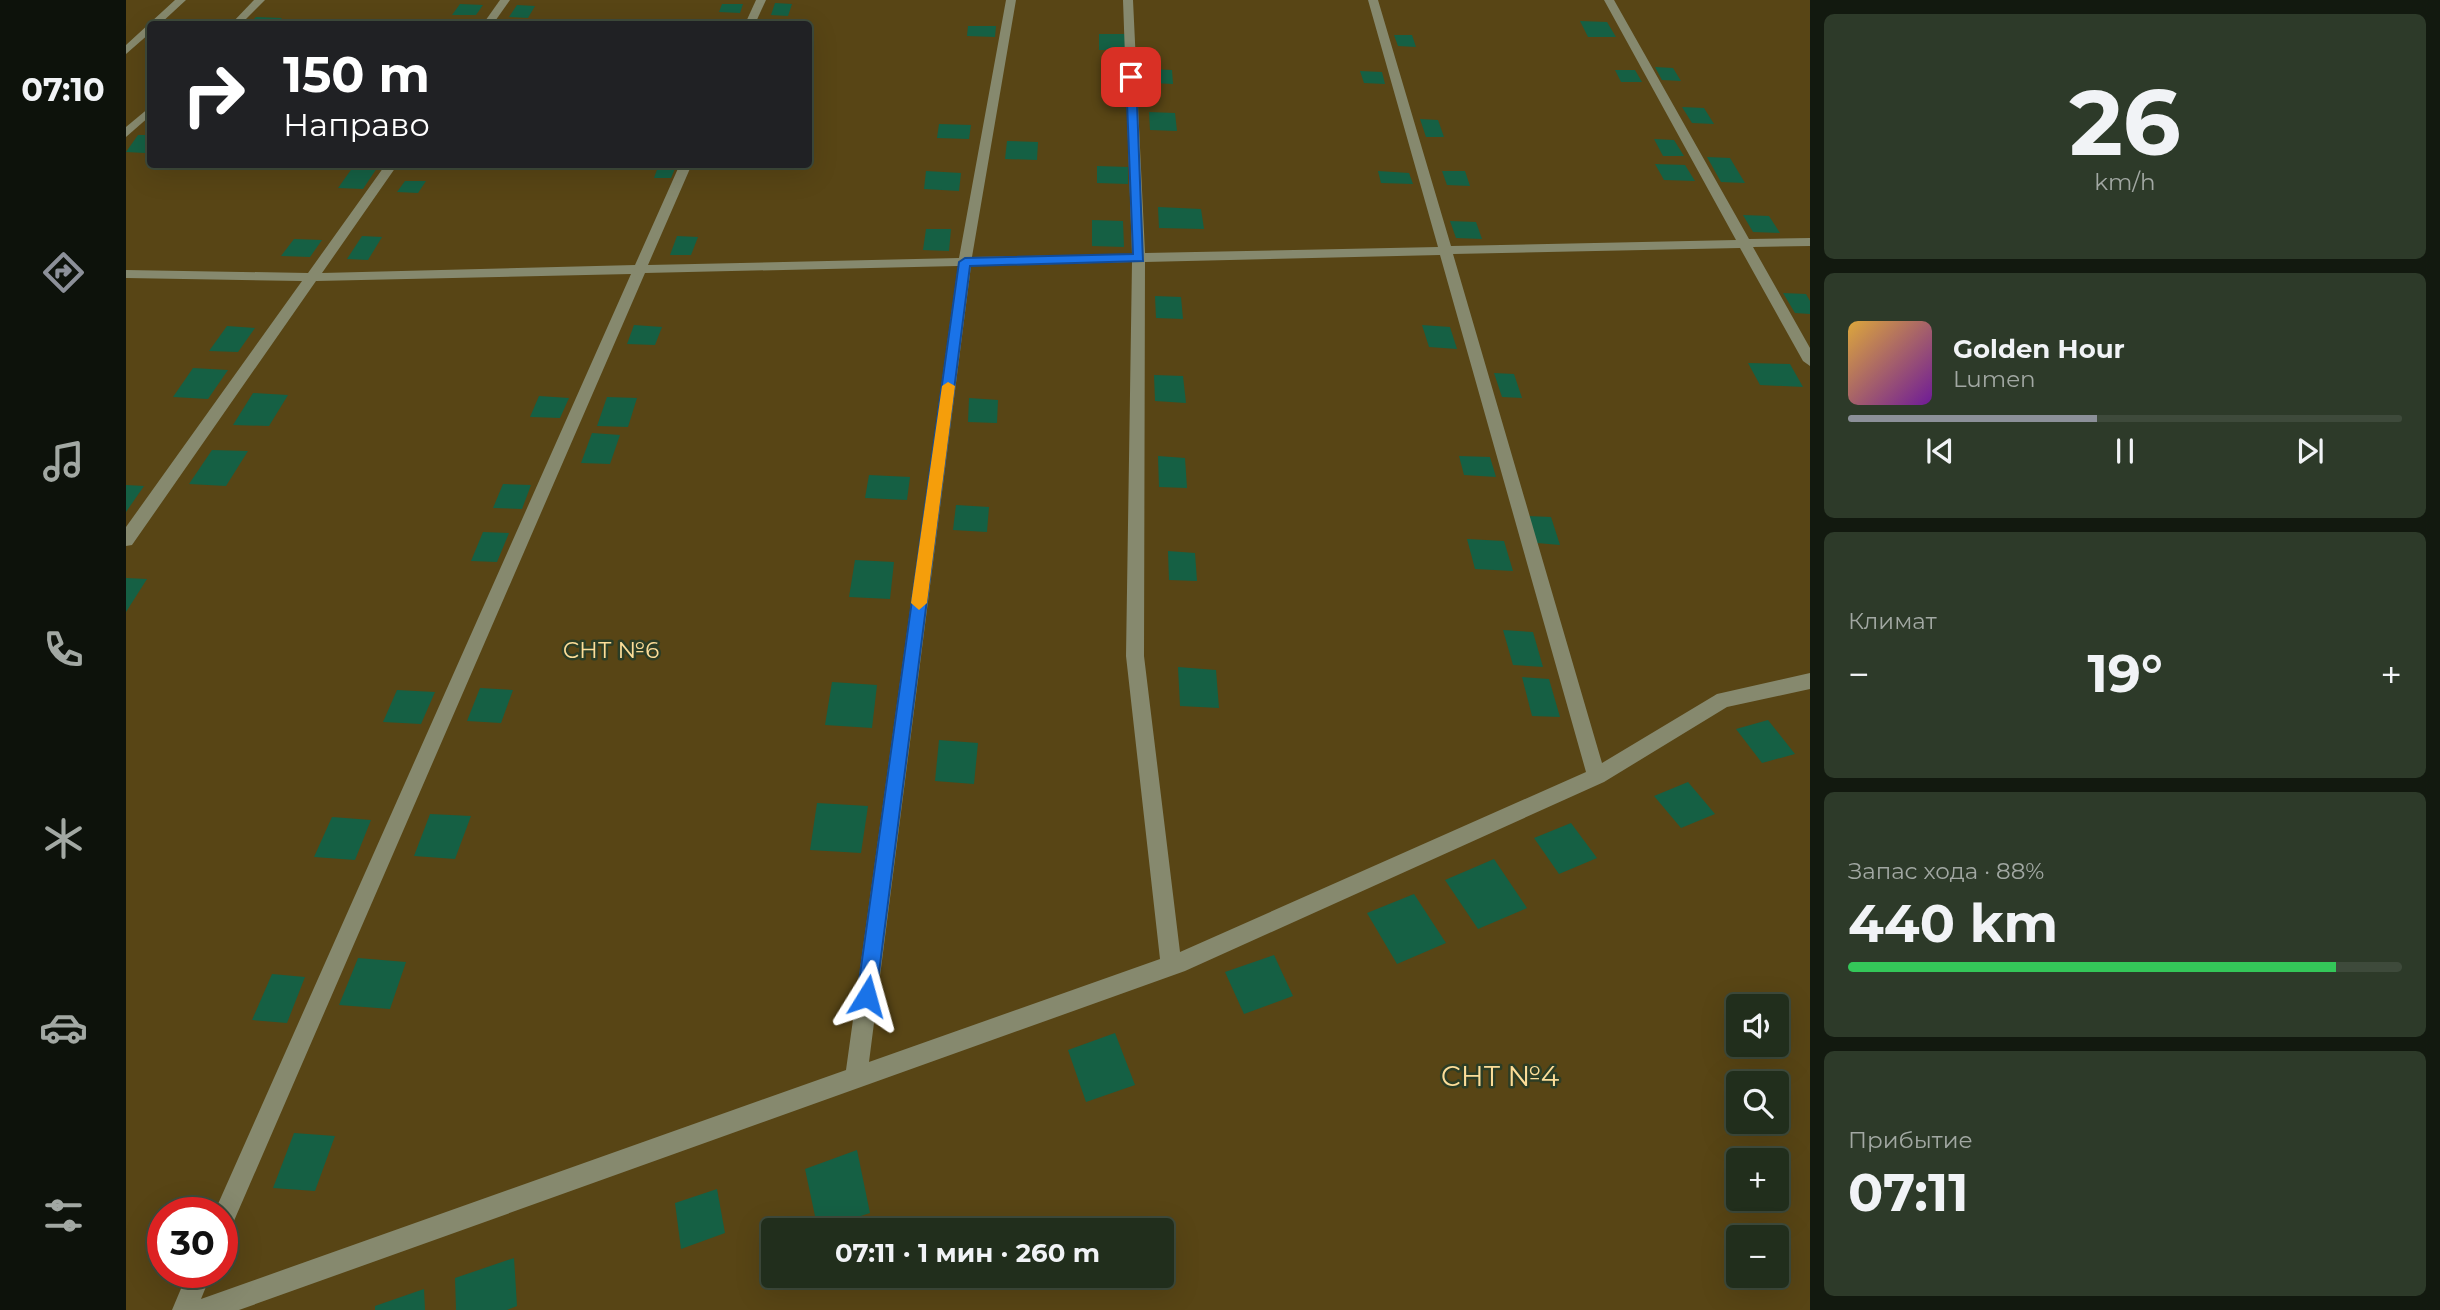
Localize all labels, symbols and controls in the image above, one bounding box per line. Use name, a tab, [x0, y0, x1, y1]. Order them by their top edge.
text: 150 m	[283, 45, 430, 104]
pin	[1101, 47, 1161, 107]
icon: right	[168, 49, 259, 140]
icon: arrive	[1112, 58, 1150, 96]
text: 26	[2069, 67, 2181, 178]
text: 07:10	[21, 70, 105, 109]
text: Направо	[283, 105, 430, 144]
text: km/h	[2094, 168, 2156, 196]
icon: directions	[39, 248, 88, 297]
text: Golden Hour	[1953, 333, 2125, 365]
text: Lumen	[1953, 365, 2036, 393]
icon: previous	[1921, 432, 1959, 470]
icon: pause	[2106, 432, 2144, 470]
icon: next	[2291, 432, 2329, 470]
icon: music	[39, 437, 88, 486]
text: Климат	[1848, 607, 1937, 635]
icon: phone	[39, 625, 88, 674]
park label: СНТ №6	[563, 636, 659, 664]
text: 19°	[2087, 642, 2163, 705]
text: −	[1848, 651, 1870, 698]
text: +	[2380, 651, 2402, 698]
icon: climate	[39, 814, 88, 863]
text: Запас хода · 88%	[1848, 857, 2044, 885]
text: 440 km	[1848, 892, 2058, 955]
position arrow	[830, 959, 904, 1033]
map controls	[1726, 994, 1789, 1288]
button: sound	[1726, 994, 1789, 1057]
icon: car	[39, 1003, 88, 1052]
park label: СНТ №4	[1441, 1059, 1560, 1093]
button: search	[1726, 1071, 1789, 1134]
text: Прибытие	[1848, 1126, 1973, 1154]
button: +	[1726, 1148, 1789, 1211]
text: 07:11	[1848, 1161, 1969, 1224]
icon: filters	[39, 1191, 88, 1240]
speed limit sign: 30	[147, 1197, 238, 1288]
button: −	[1726, 1225, 1789, 1288]
text: 07:11 · 1 мин · 260 m	[835, 1237, 1100, 1269]

